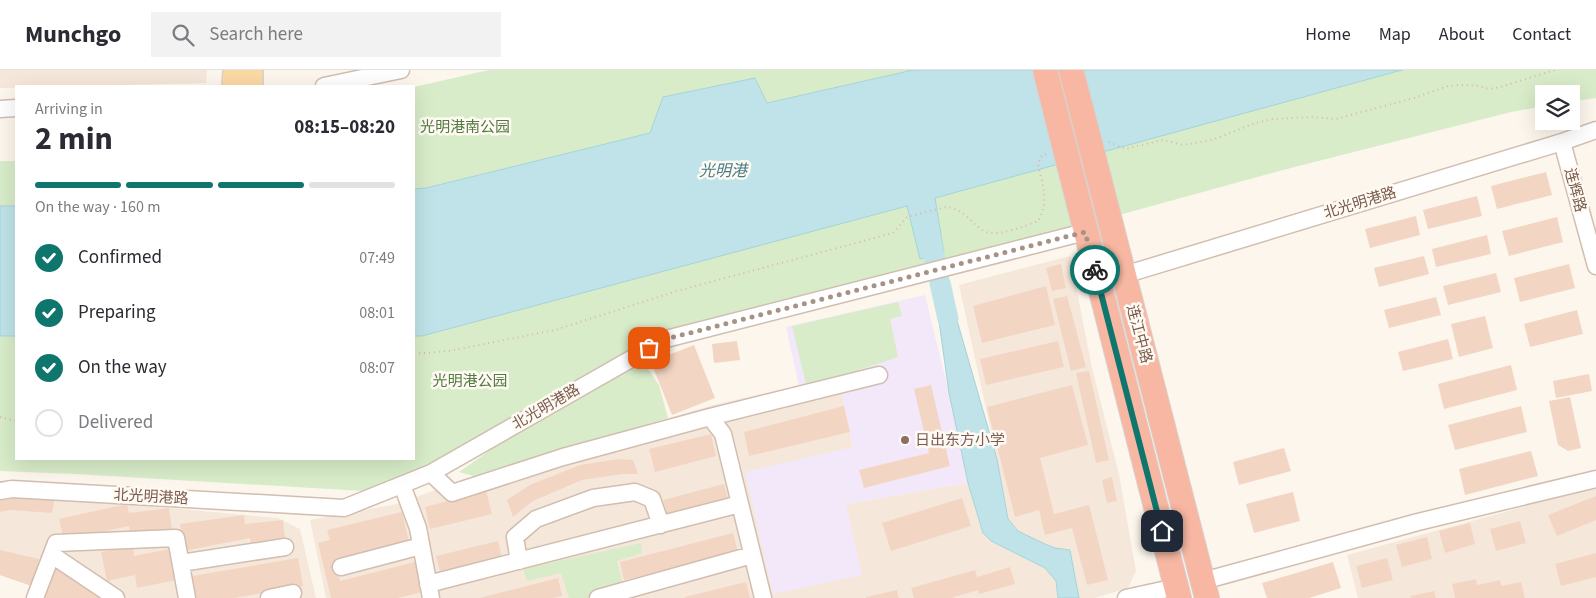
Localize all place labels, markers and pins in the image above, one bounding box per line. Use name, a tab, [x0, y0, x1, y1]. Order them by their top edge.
pin	[628, 327, 670, 369]
place label: 日出东方小学	[915, 430, 1005, 451]
marker: 日出东方小学	[899, 434, 911, 446]
pin	[1141, 510, 1183, 552]

